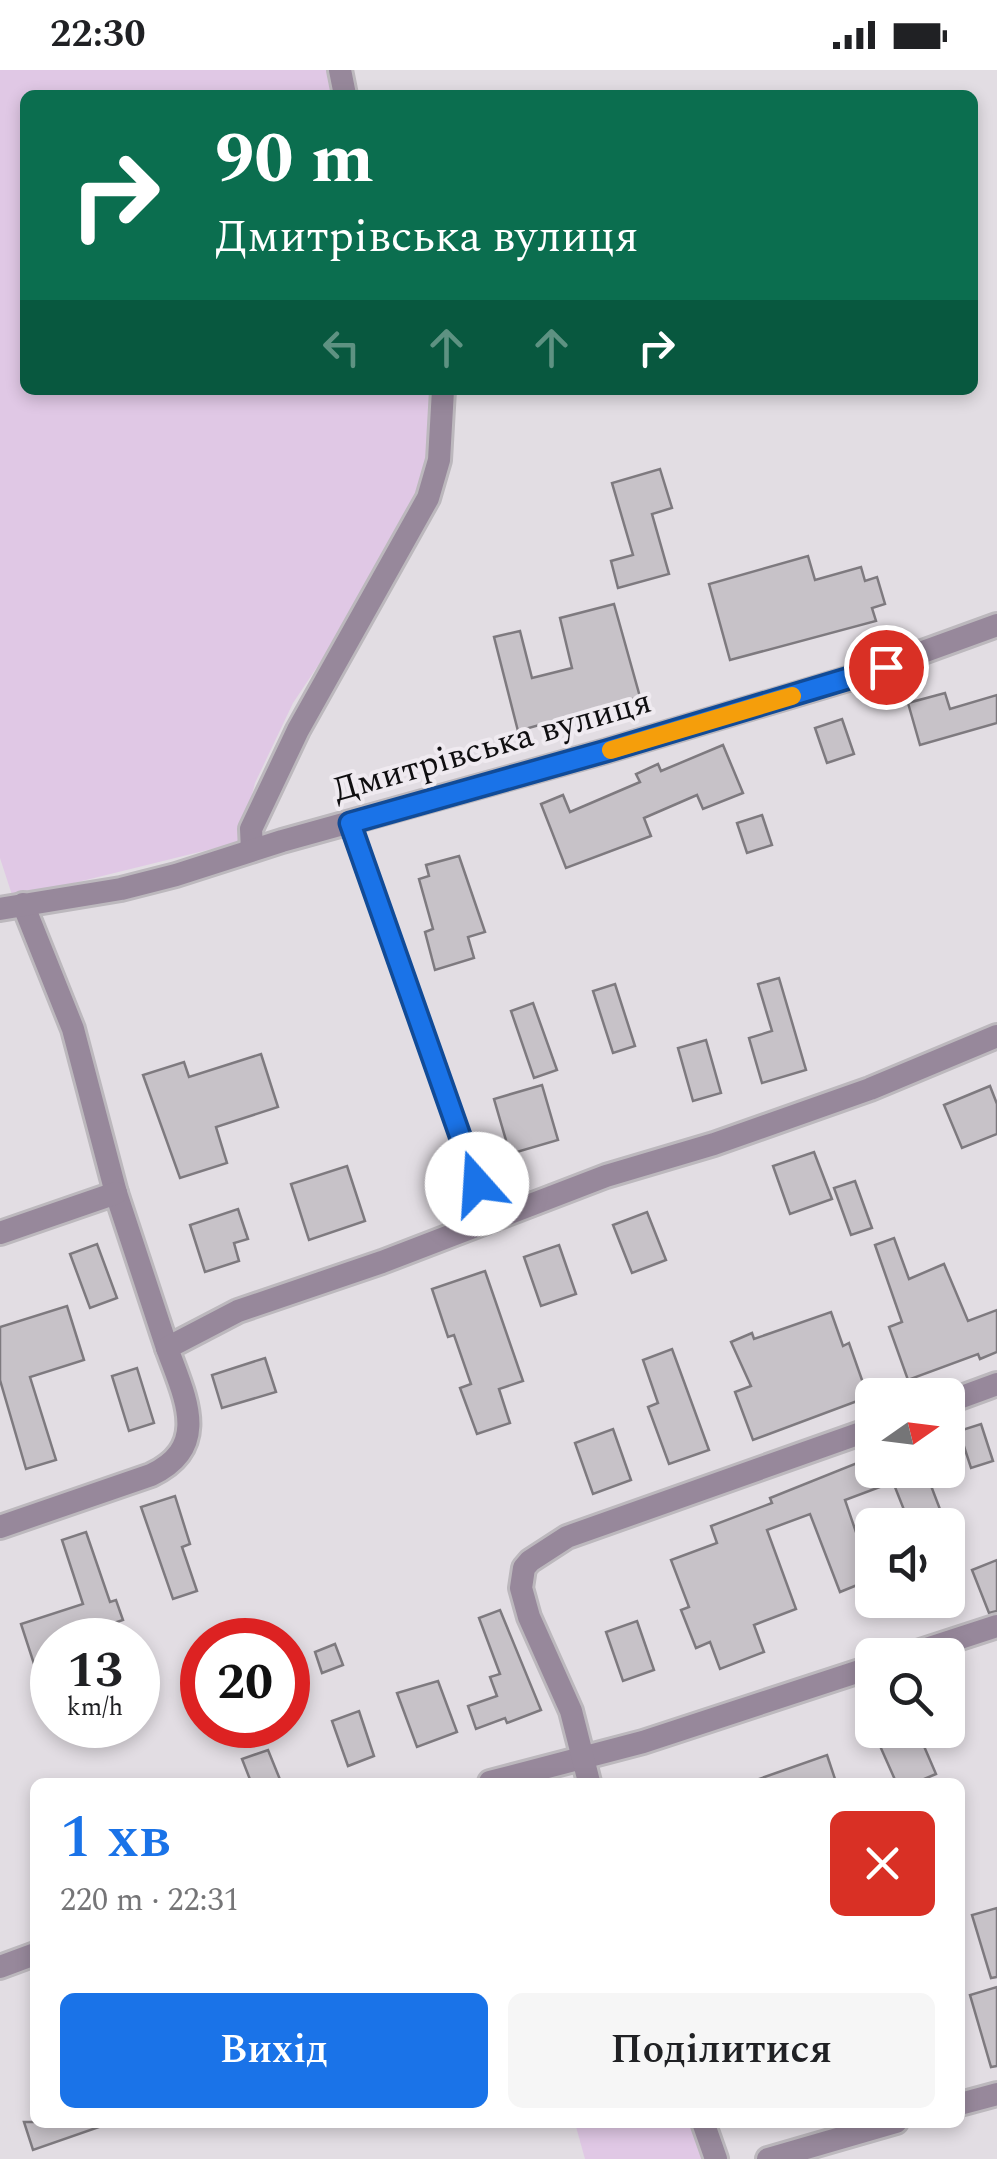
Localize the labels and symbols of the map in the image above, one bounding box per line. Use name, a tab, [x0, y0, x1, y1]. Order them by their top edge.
pin	[844, 625, 929, 710]
street label: Дмитрівська вулиця	[326, 675, 658, 817]
position arrow	[425, 1132, 529, 1236]
north arrow	[855, 1378, 965, 1488]
speed limit sign: 20	[180, 1618, 310, 1748]

